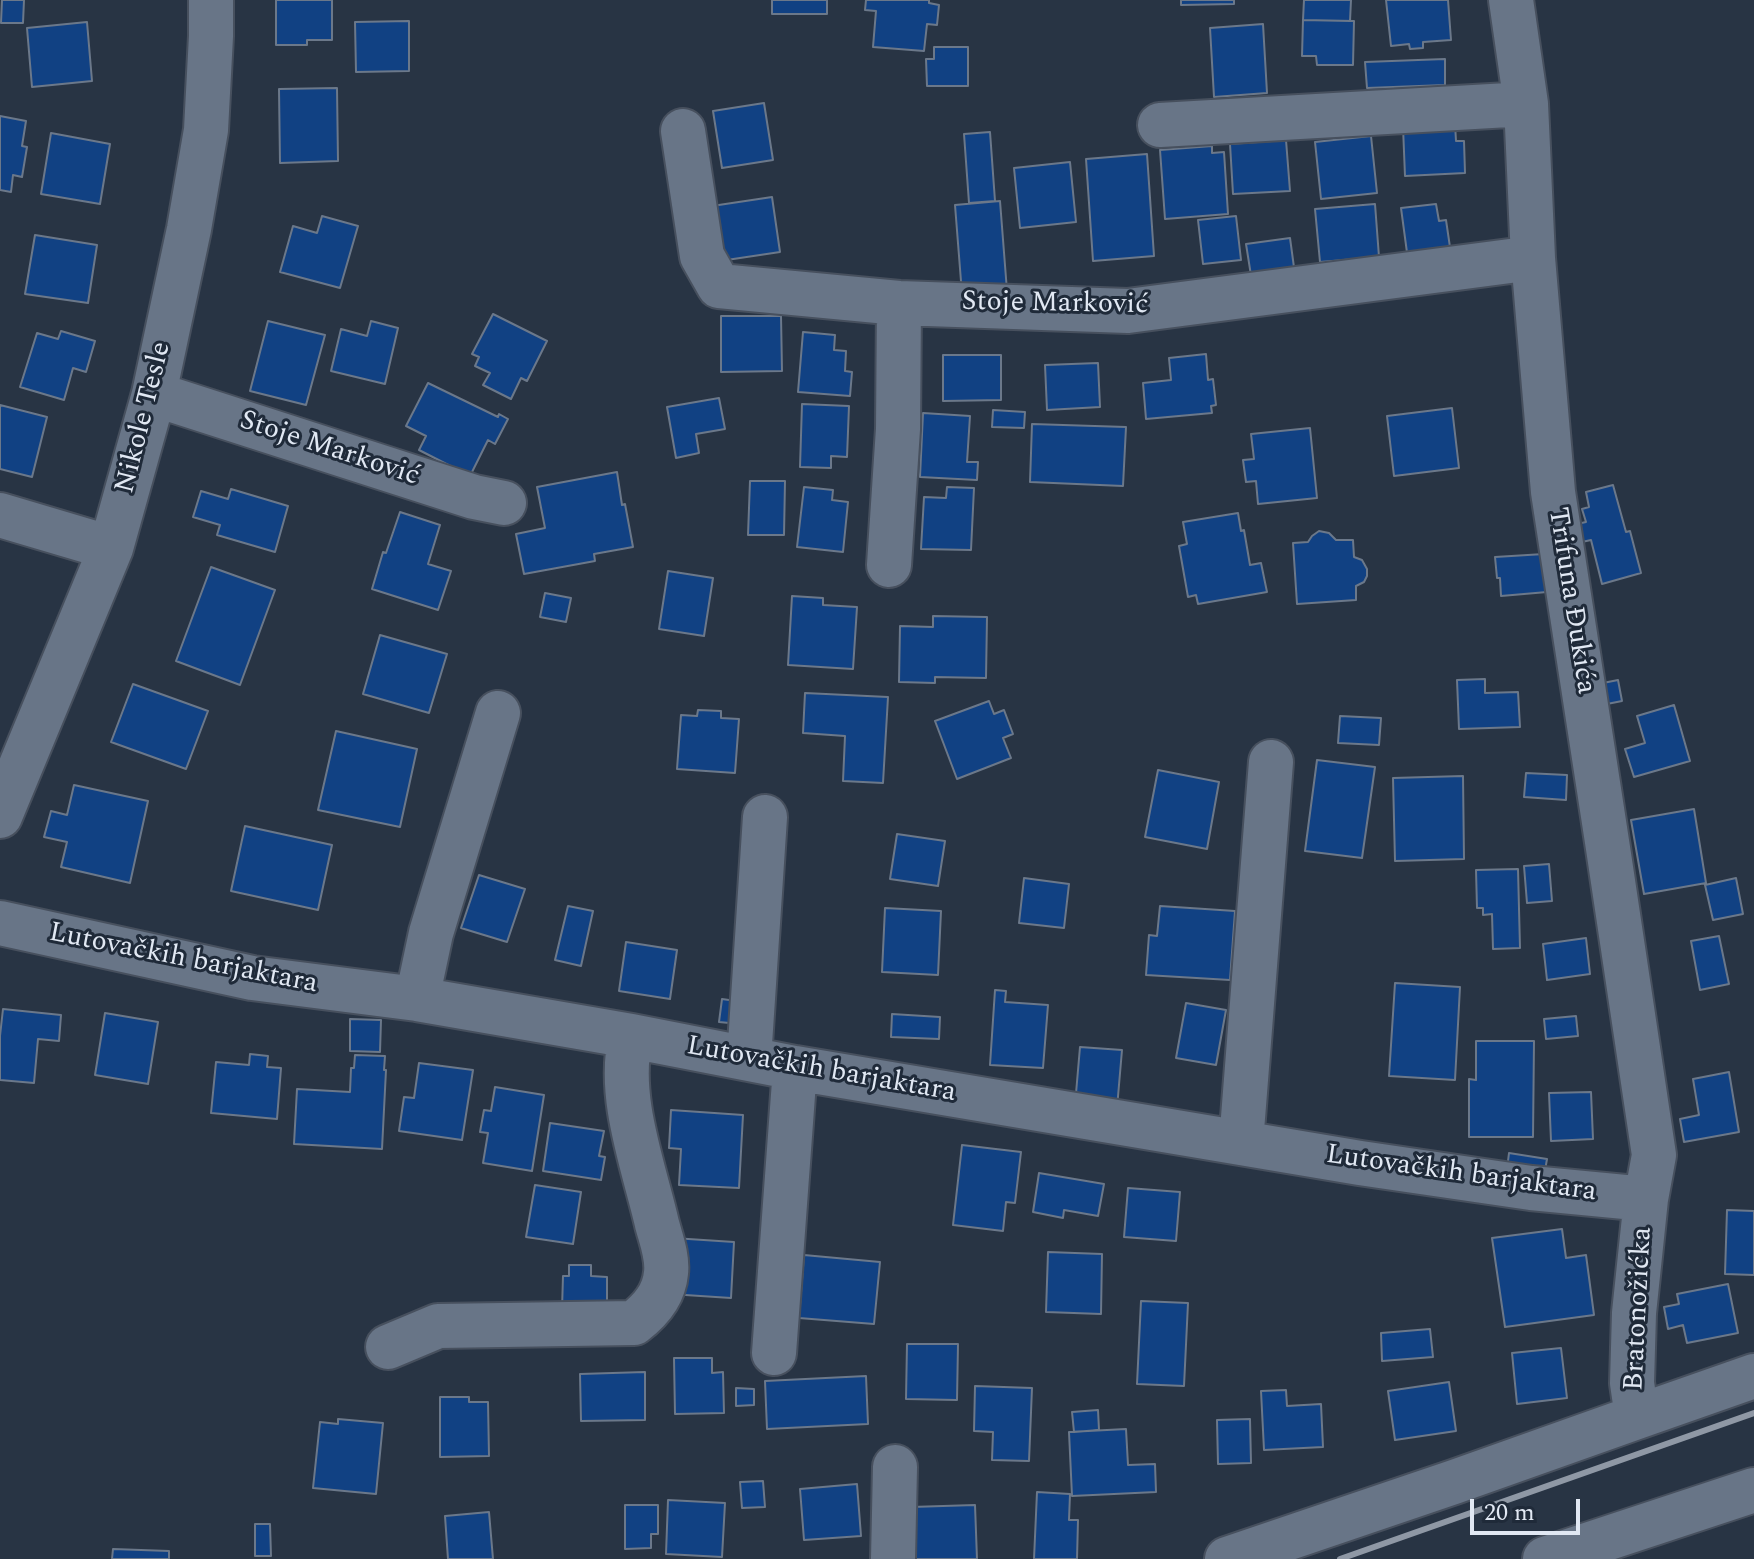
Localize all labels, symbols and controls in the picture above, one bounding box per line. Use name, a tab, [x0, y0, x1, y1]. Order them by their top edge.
street label: Stoje Marković	[961, 287, 1149, 323]
street label: Nikole Tesle	[110, 339, 180, 497]
street label: Stoje Marković	[235, 405, 423, 495]
street label: Trifuna Đukića	[1539, 505, 1601, 697]
street label: Lutovačkih barjaktara	[46, 917, 320, 1003]
street label: Lutovačkih barjaktara	[684, 1031, 958, 1111]
street label: Lutovačkih barjaktara	[1324, 1139, 1598, 1211]
street label: Bratonožićka	[1619, 1226, 1661, 1392]
scale bar	[1474, 1483, 1584, 1533]
text: 20 m	[1484, 1495, 1535, 1531]

